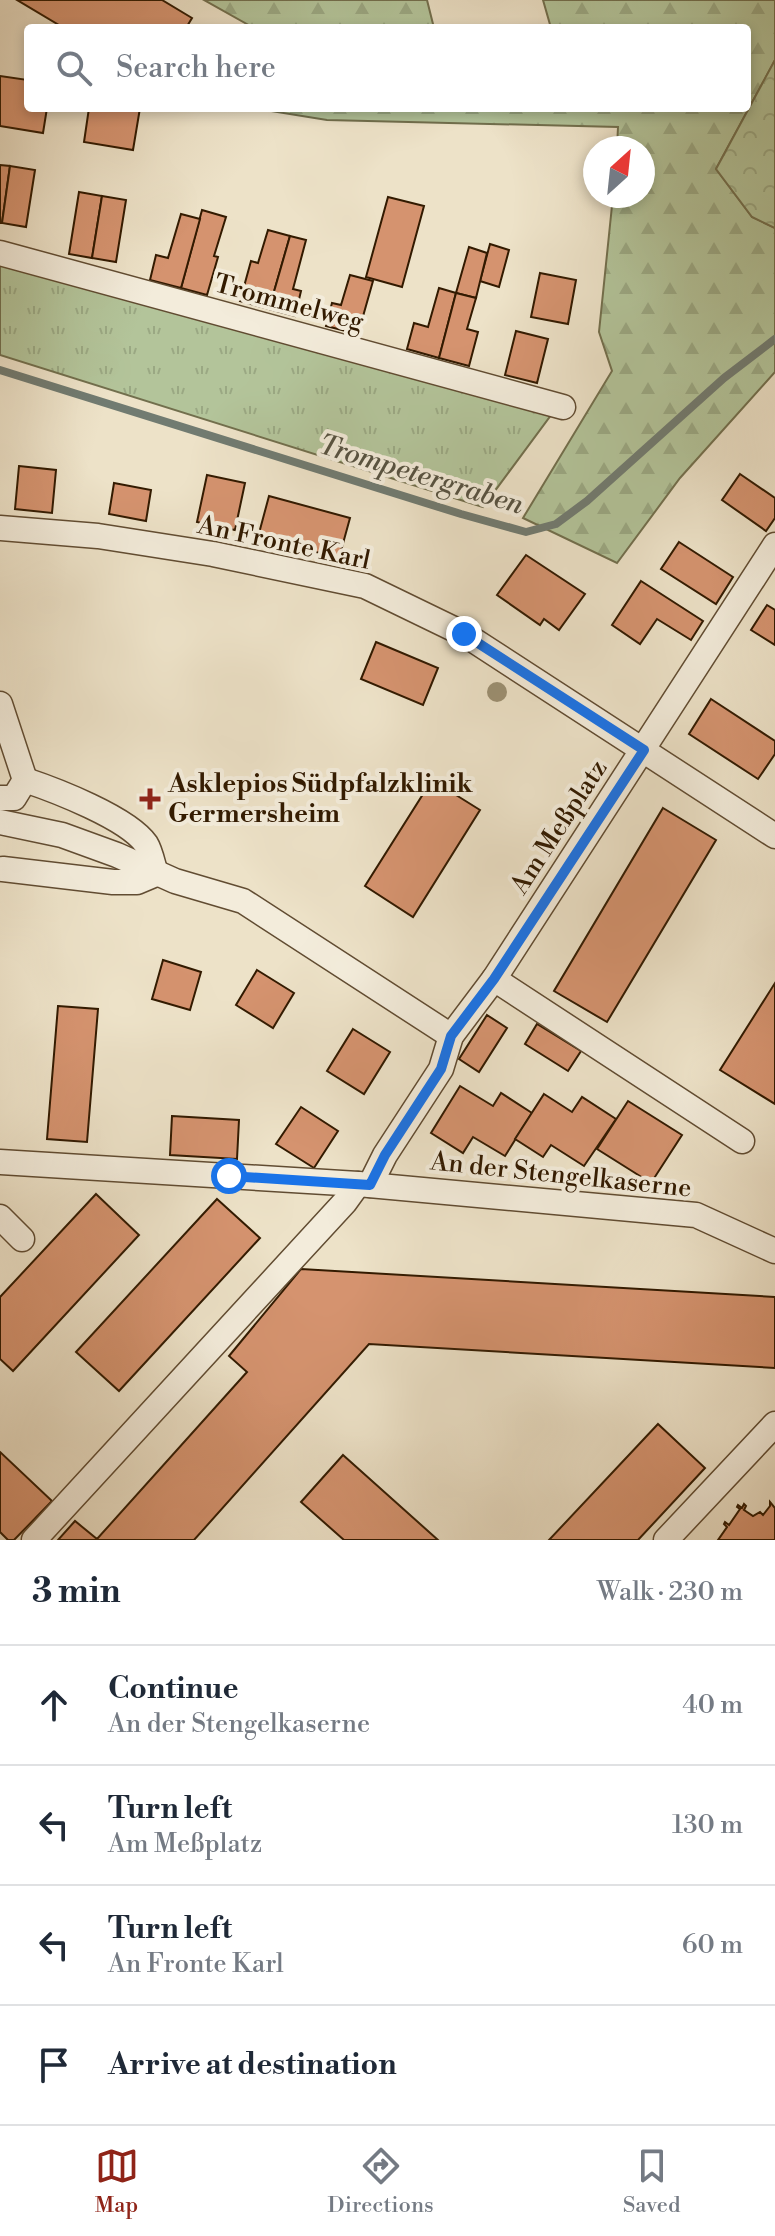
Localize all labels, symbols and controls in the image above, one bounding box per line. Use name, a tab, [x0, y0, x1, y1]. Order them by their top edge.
search box	[24, 24, 751, 112]
icon: search	[52, 46, 96, 90]
text: Search here	[116, 49, 276, 87]
north arrow	[583, 136, 655, 208]
street label: Trommelweg	[211, 268, 368, 338]
water label: Trompetergraben	[314, 427, 528, 523]
street label: An Fronte Karl	[194, 509, 374, 577]
route end	[446, 616, 482, 652]
street label: Am Meßplatz	[503, 754, 614, 901]
place label: Asklepios Südpfalzklinik Germersheim	[167, 768, 474, 830]
marker: Asklepios Südpfalzklinik Germersheim	[139, 788, 161, 810]
street label: An der Stengelkaserne	[428, 1145, 693, 1205]
route start	[211, 1158, 247, 1194]
text: 3 min	[32, 1571, 121, 1613]
text: Walk · 230 m	[597, 1576, 743, 1608]
text: Continue	[108, 1670, 239, 1708]
icon: ahead	[32, 1683, 76, 1727]
text: 40 m	[682, 1689, 743, 1721]
text: An der Stengelkaserne	[108, 1708, 370, 1740]
text: Turn left	[108, 1790, 232, 1828]
icon: left	[32, 1803, 76, 1847]
text: 130 m	[672, 1809, 743, 1841]
text: Am Meßplatz	[108, 1828, 262, 1860]
text: Turn left	[108, 1910, 232, 1948]
icon: left	[32, 1923, 76, 1967]
text: 60 m	[682, 1929, 743, 1961]
text: An Fronte Karl	[108, 1948, 284, 1980]
icon: arrive	[32, 2043, 76, 2087]
text: Arrive at destination	[108, 2046, 397, 2084]
tab: Map	[95, 2144, 139, 2219]
tab: Directions	[328, 2144, 434, 2219]
tab: Saved	[623, 2144, 680, 2219]

